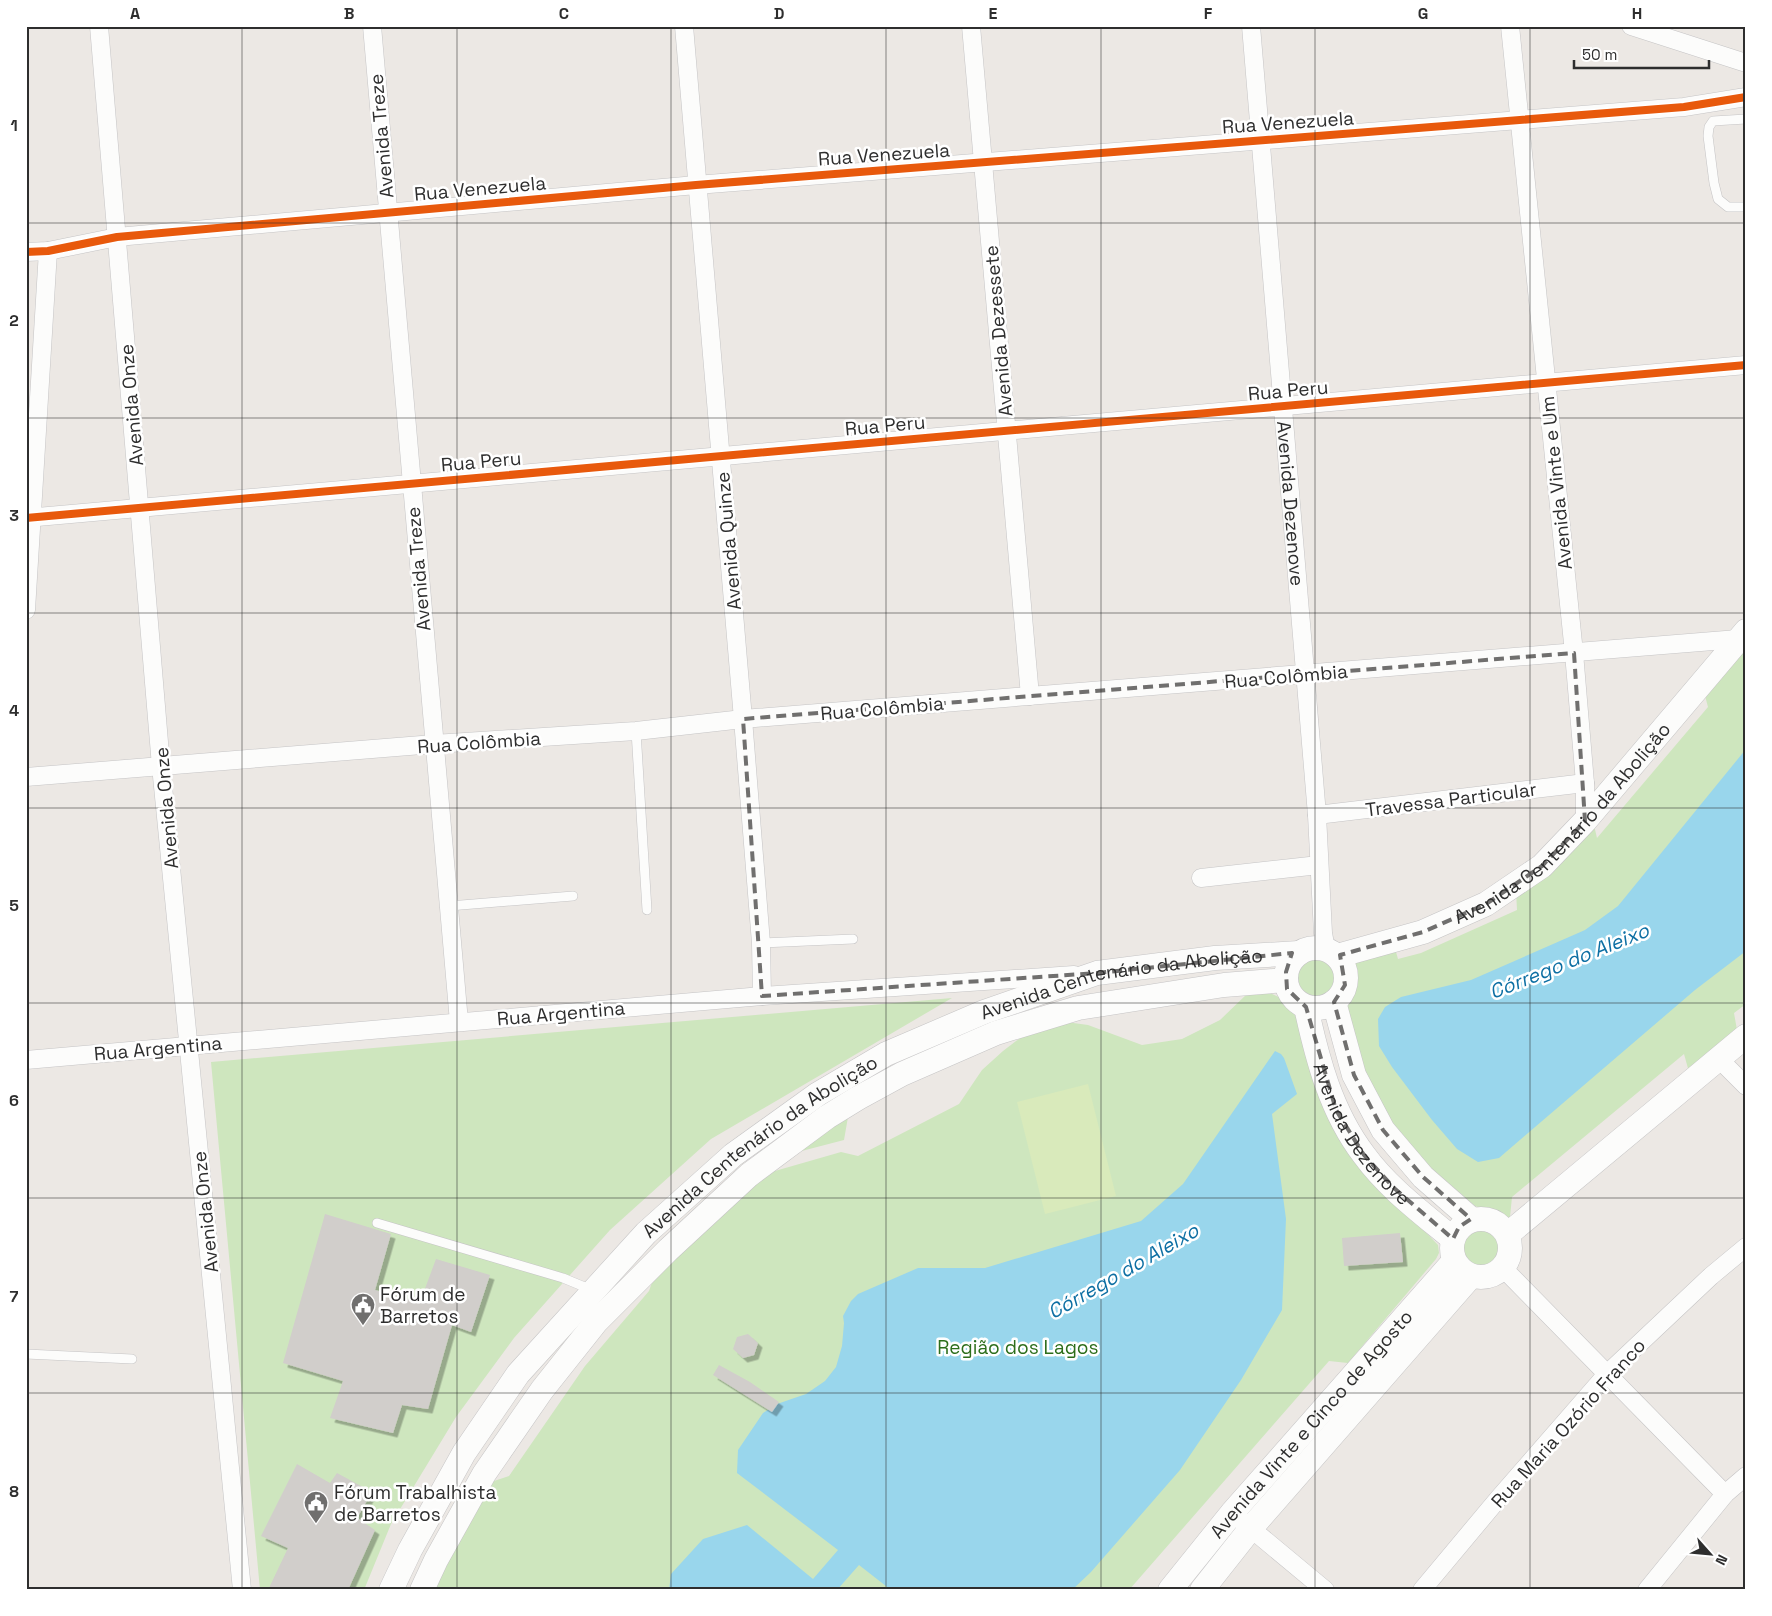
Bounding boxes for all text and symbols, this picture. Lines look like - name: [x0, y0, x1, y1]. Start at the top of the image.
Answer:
- text: A: [130, 3, 140, 24]
- text: B: [344, 3, 354, 24]
- text: C: [559, 3, 569, 24]
- text: D: [774, 3, 784, 24]
- text: E: [989, 3, 998, 24]
- text: F: [1204, 3, 1213, 24]
- text: G: [1418, 3, 1428, 24]
- text: H: [1632, 3, 1642, 24]
- scale bar: [1574, 38, 1710, 70]
- text: 50 m: [1582, 45, 1617, 64]
- street label: Avenida Treze: [364, 73, 399, 199]
- street label: Rua Venezuela: [1221, 105, 1355, 140]
- text: 1: [10, 115, 18, 136]
- street label: Rua Venezuela: [817, 137, 951, 172]
- street label: Rua Venezuela: [413, 170, 547, 207]
- street label: Avenida Dezessete: [979, 244, 1018, 418]
- text: 2: [9, 310, 19, 331]
- street label: Avenida Onze: [114, 343, 149, 467]
- street label: Rua Peru: [1247, 375, 1329, 406]
- street label: Avenida Vinte e Um: [1535, 395, 1578, 571]
- street label: Rua Peru: [844, 410, 926, 441]
- street label: Avenida Dezenove: [1271, 420, 1310, 587]
- street label: Rua Peru: [440, 446, 522, 477]
- street label: Avenida Quinze: [710, 471, 747, 611]
- text: 3: [9, 505, 19, 526]
- street label: Avenida Treze: [401, 506, 436, 632]
- street label: Rua Colômbia: [1223, 659, 1349, 694]
- street label: Rua Colômbia: [819, 691, 945, 726]
- text: 4: [9, 700, 19, 721]
- street label: Avenida Centenário da Abolição: [1450, 717, 1676, 930]
- street label: Rua Colômbia: [416, 726, 542, 759]
- street label: Avenida Onze: [149, 746, 184, 870]
- street label: Travessa Particular: [1364, 777, 1538, 822]
- text: 5: [9, 895, 19, 916]
- water label: Córrego do Aleixo: [1485, 917, 1653, 1005]
- street label: Avenida Centenário da Abolição: [977, 943, 1264, 1025]
- street label: Rua Argentina: [496, 995, 626, 1032]
- street label: Rua Argentina: [93, 1030, 223, 1067]
- street label: Avenida Centenário da Abolição: [637, 1050, 882, 1244]
- street label: Avenida Dezenove: [1308, 1060, 1416, 1211]
- text: 6: [9, 1090, 19, 1111]
- street label: Avenida Onze: [187, 1150, 224, 1274]
- water label: Córrego do Aleixo: [1043, 1217, 1204, 1325]
- place label: Fórum de Barretos: [380, 1282, 465, 1329]
- text: 7: [10, 1286, 19, 1307]
- public building icon: Fórum de Barretos: [350, 1292, 376, 1326]
- street label: Avenida Vinte e Cinco de Agosto: [1205, 1305, 1418, 1544]
- street label: Rua Maria Ozório Franco: [1486, 1333, 1651, 1513]
- park label: Região dos Lagos: [937, 1335, 1099, 1360]
- place label: Fórum Trabalhista de Barretos: [334, 1480, 497, 1527]
- text: 8: [9, 1481, 19, 1502]
- public building icon: Fórum Trabalhista de Barretos: [303, 1490, 329, 1524]
- north arrow: [1684, 1528, 1734, 1578]
- text: N: [1711, 1552, 1732, 1568]

